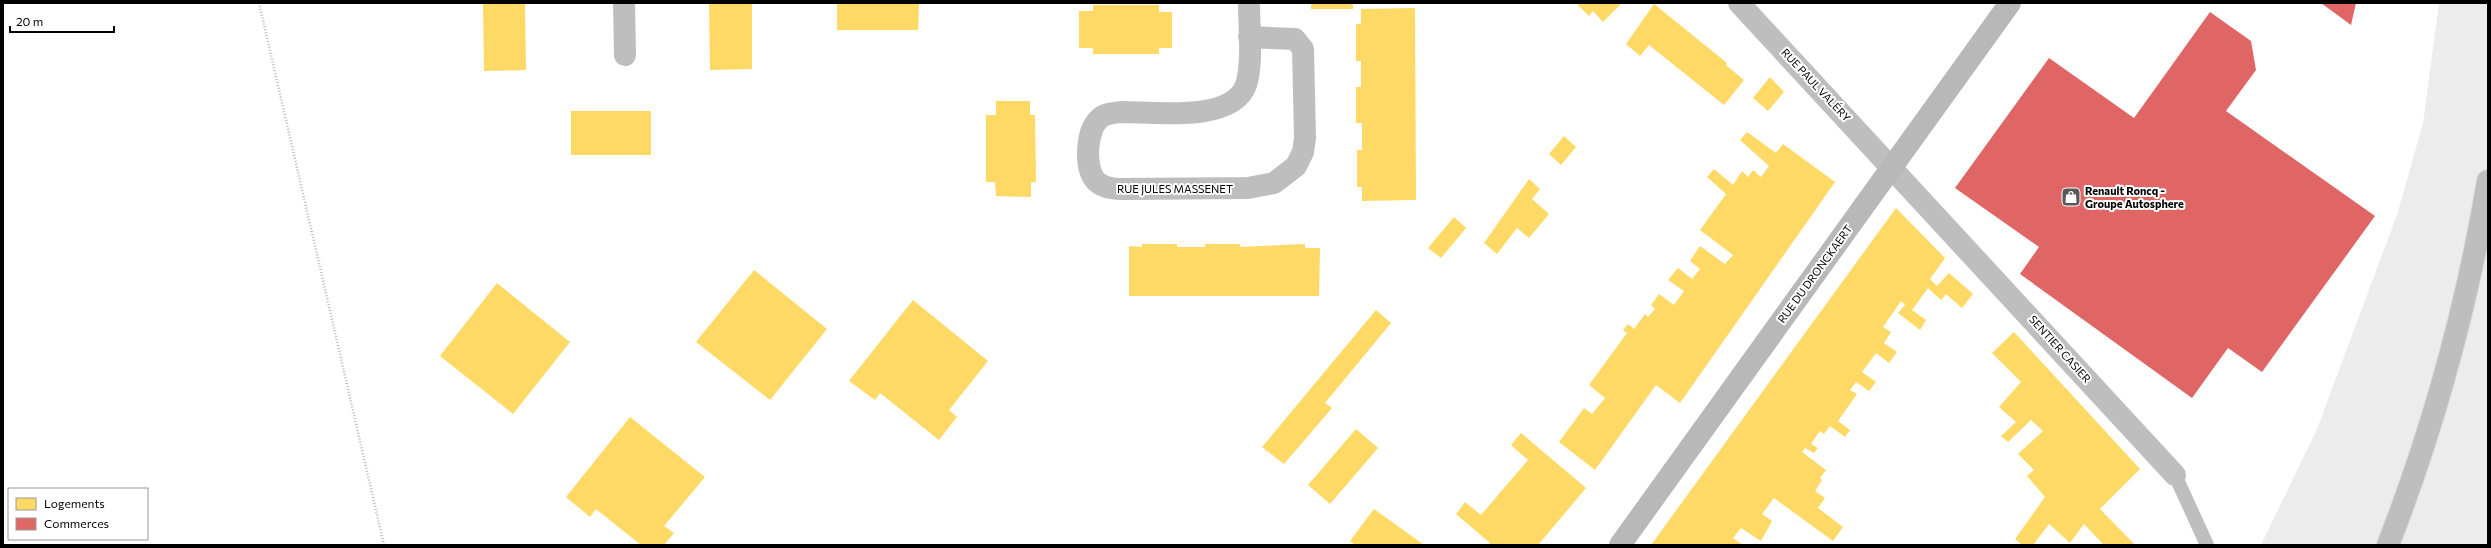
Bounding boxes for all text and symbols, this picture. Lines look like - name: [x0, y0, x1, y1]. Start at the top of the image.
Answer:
- scale bar: [10, 8, 114, 34]
- text: 20 m: [16, 14, 43, 28]
- street label: RUE PAUL VALÉRY: [1779, 45, 1854, 124]
- street label: RUE JULES MASSENET: [1117, 182, 1233, 196]
- place label: Renault Roncq - Groupe Autosphere: [2085, 184, 2184, 210]
- shop icon: Renault Roncq - Groupe Autosphere: [2060, 186, 2082, 208]
- street label: RUE DU DRONCKAERT: [1775, 222, 1855, 325]
- street label: SENTIER CASIER: [2027, 312, 2094, 385]
- legend: [8, 488, 148, 540]
- text: Logements: [44, 496, 105, 510]
- text: Commerces: [44, 516, 109, 530]

